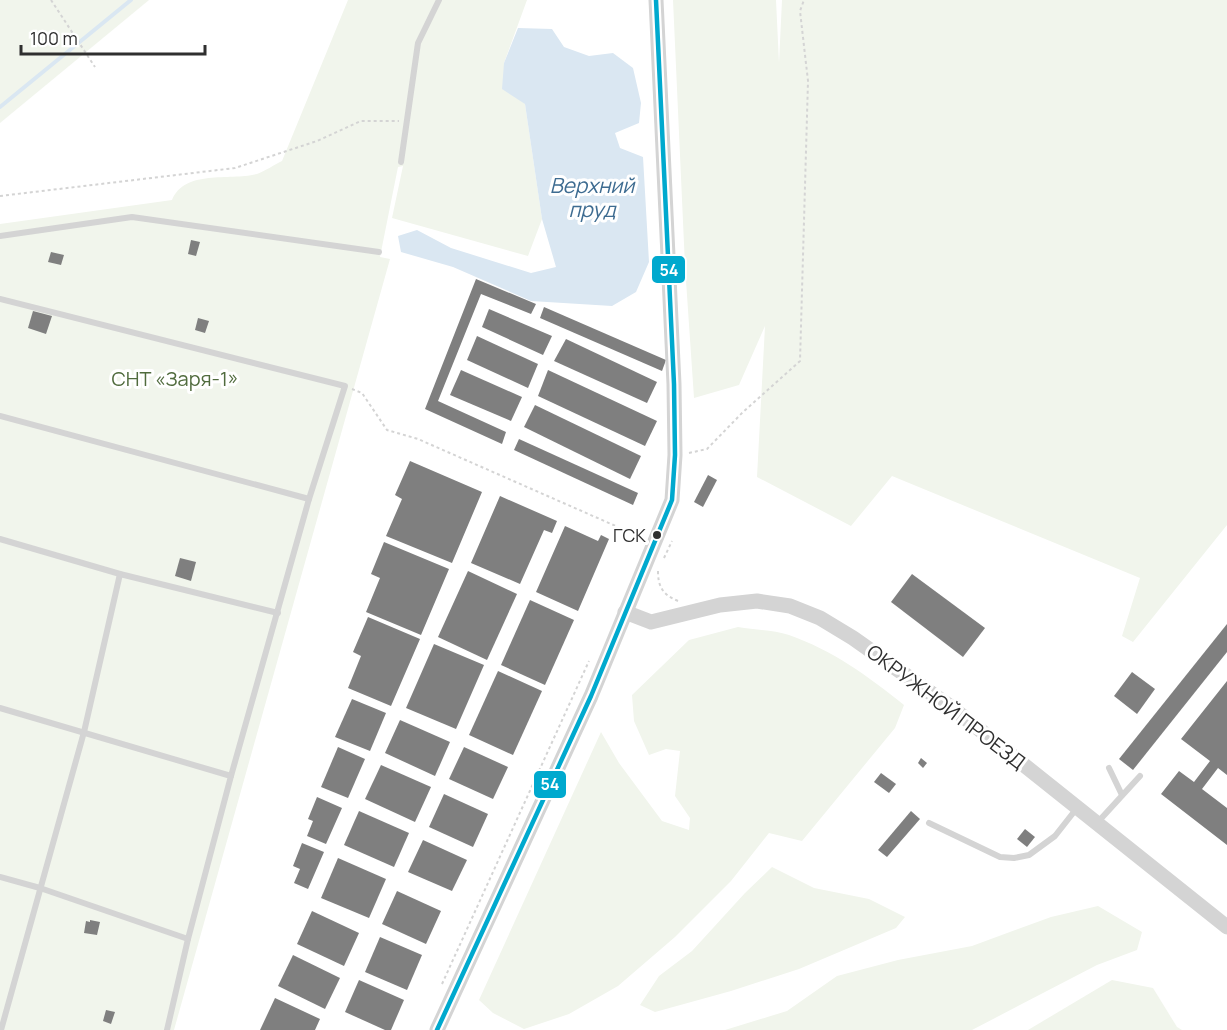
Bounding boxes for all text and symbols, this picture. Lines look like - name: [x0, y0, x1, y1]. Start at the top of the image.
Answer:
- scale bar: [21, 18, 206, 56]
- text: 100 m: [30, 26, 78, 50]
- water label: Верхний пруд: [550, 171, 636, 223]
- line badge: 54: [651, 255, 686, 284]
- text: 54: [659, 259, 679, 281]
- park label: СНТ «Заря-1»: [112, 365, 238, 392]
- place label: ГСК: [613, 523, 646, 547]
- marker: ГСК: [651, 529, 663, 541]
- street label: ОКРУЖНОЙ ПРОЕЗД: [862, 638, 1031, 775]
- line badge: 54: [533, 770, 567, 799]
- text: 54: [540, 773, 560, 795]

